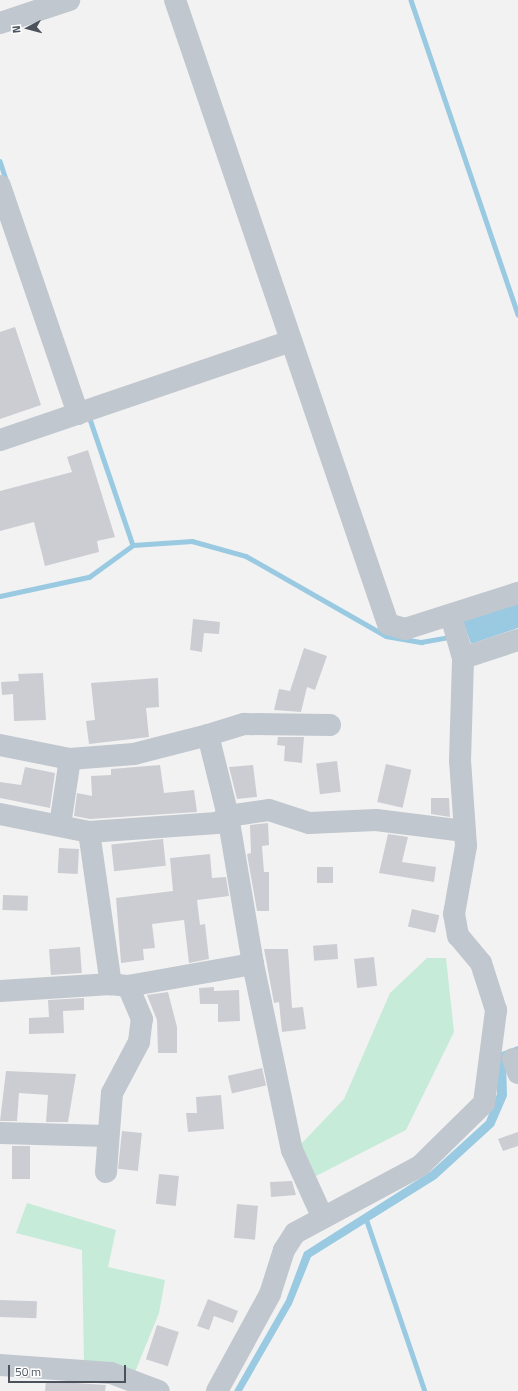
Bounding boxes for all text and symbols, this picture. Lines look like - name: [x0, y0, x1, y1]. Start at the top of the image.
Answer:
- north arrow: [8, 8, 48, 48]
- text: N: [8, 25, 24, 34]
- scale bar: [10, 1357, 128, 1383]
- text: 50 m: [15, 1362, 41, 1381]

